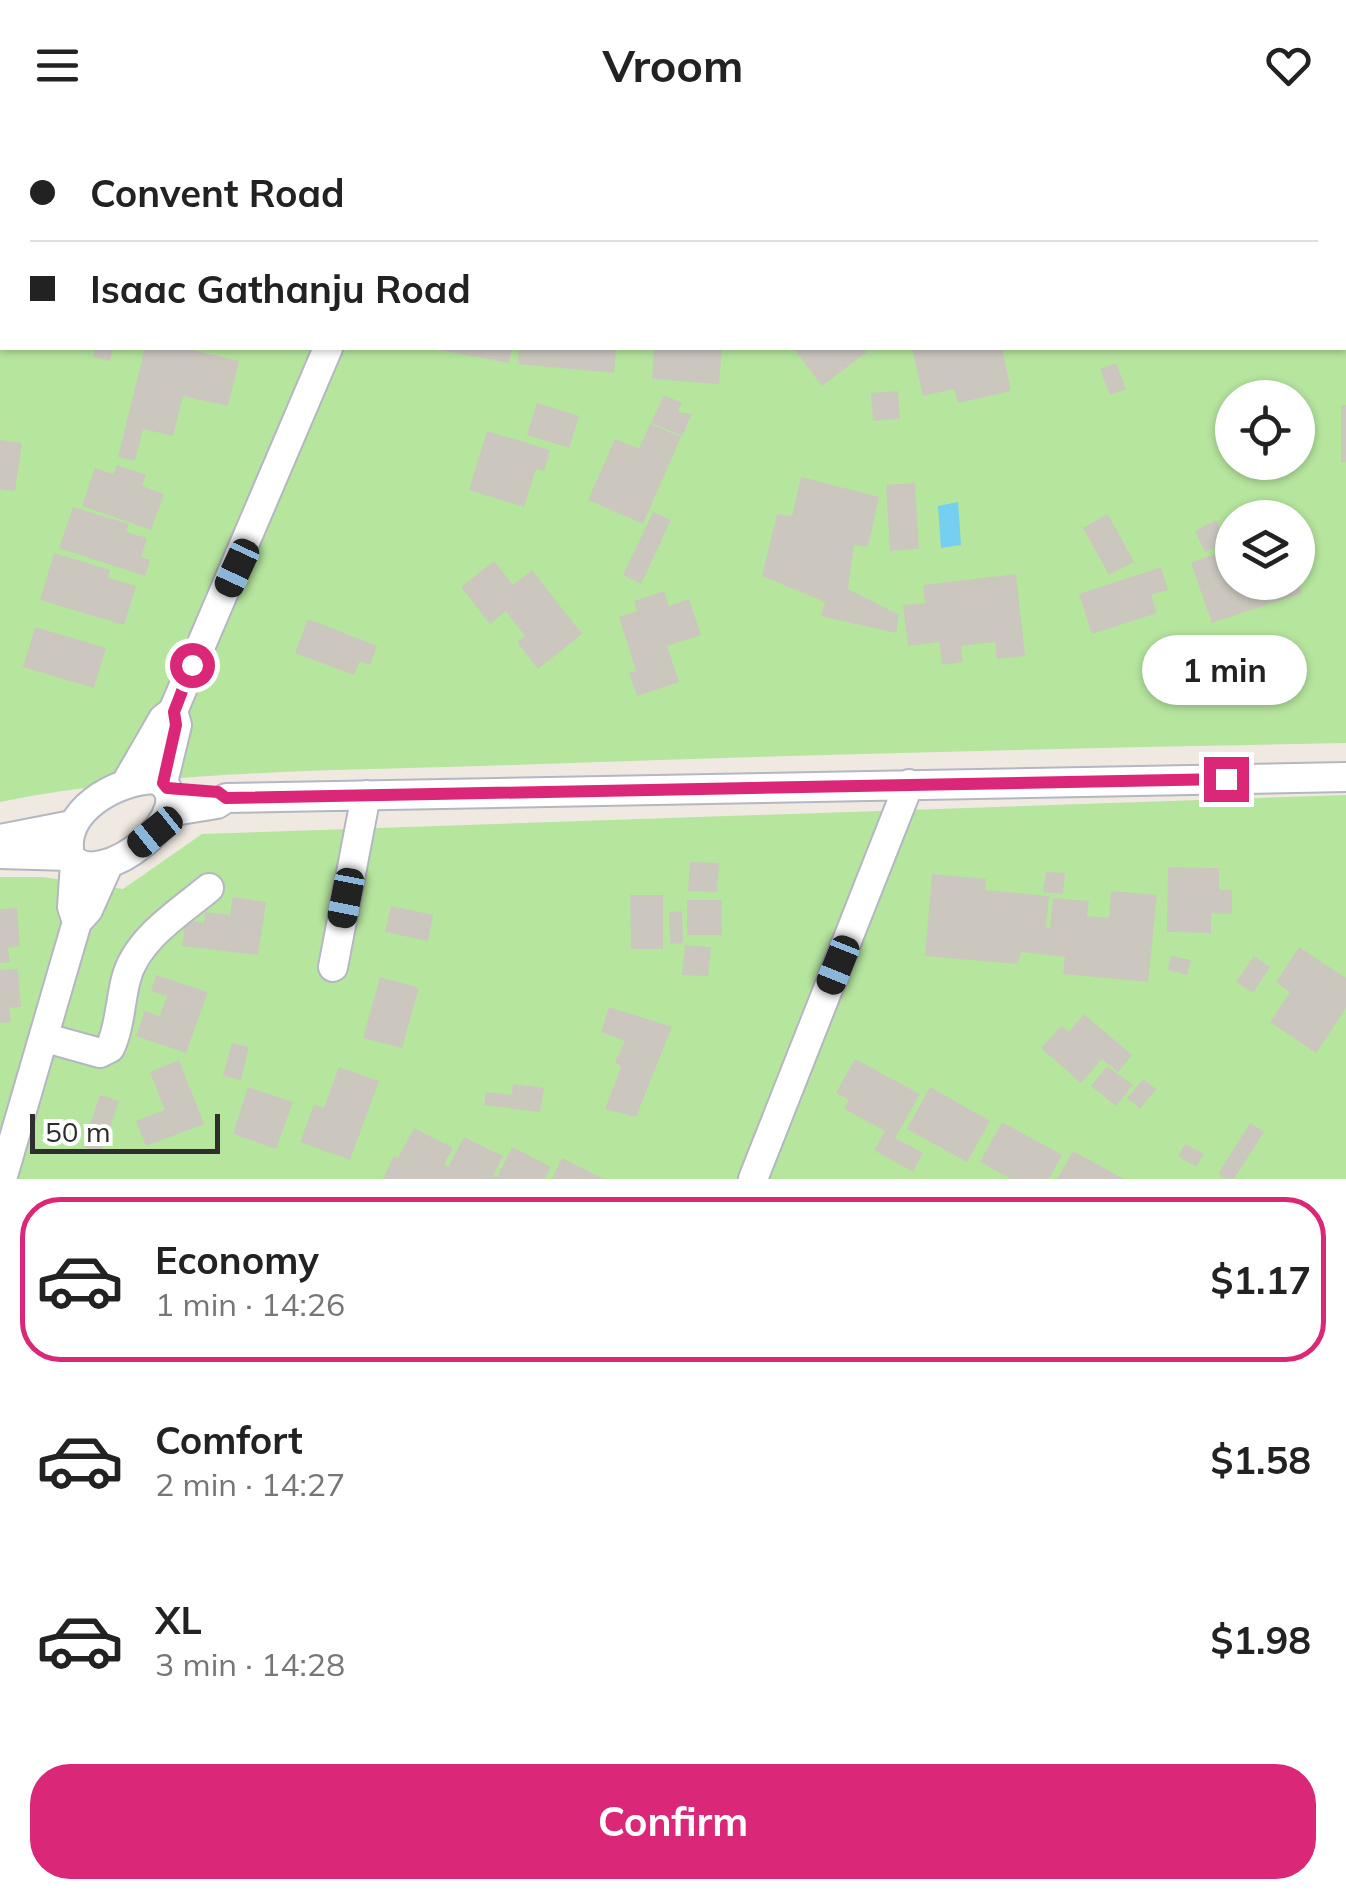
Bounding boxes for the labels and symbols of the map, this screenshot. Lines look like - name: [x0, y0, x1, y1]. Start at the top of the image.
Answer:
- car: [211, 534, 263, 602]
- callout: 1 min: [1144, 634, 1308, 704]
- route start: [170, 643, 215, 688]
- route end: [1204, 757, 1249, 802]
- car: [122, 801, 188, 863]
- car: [326, 866, 366, 930]
- car: [813, 932, 863, 998]
- scale bar: [30, 1109, 220, 1154]

